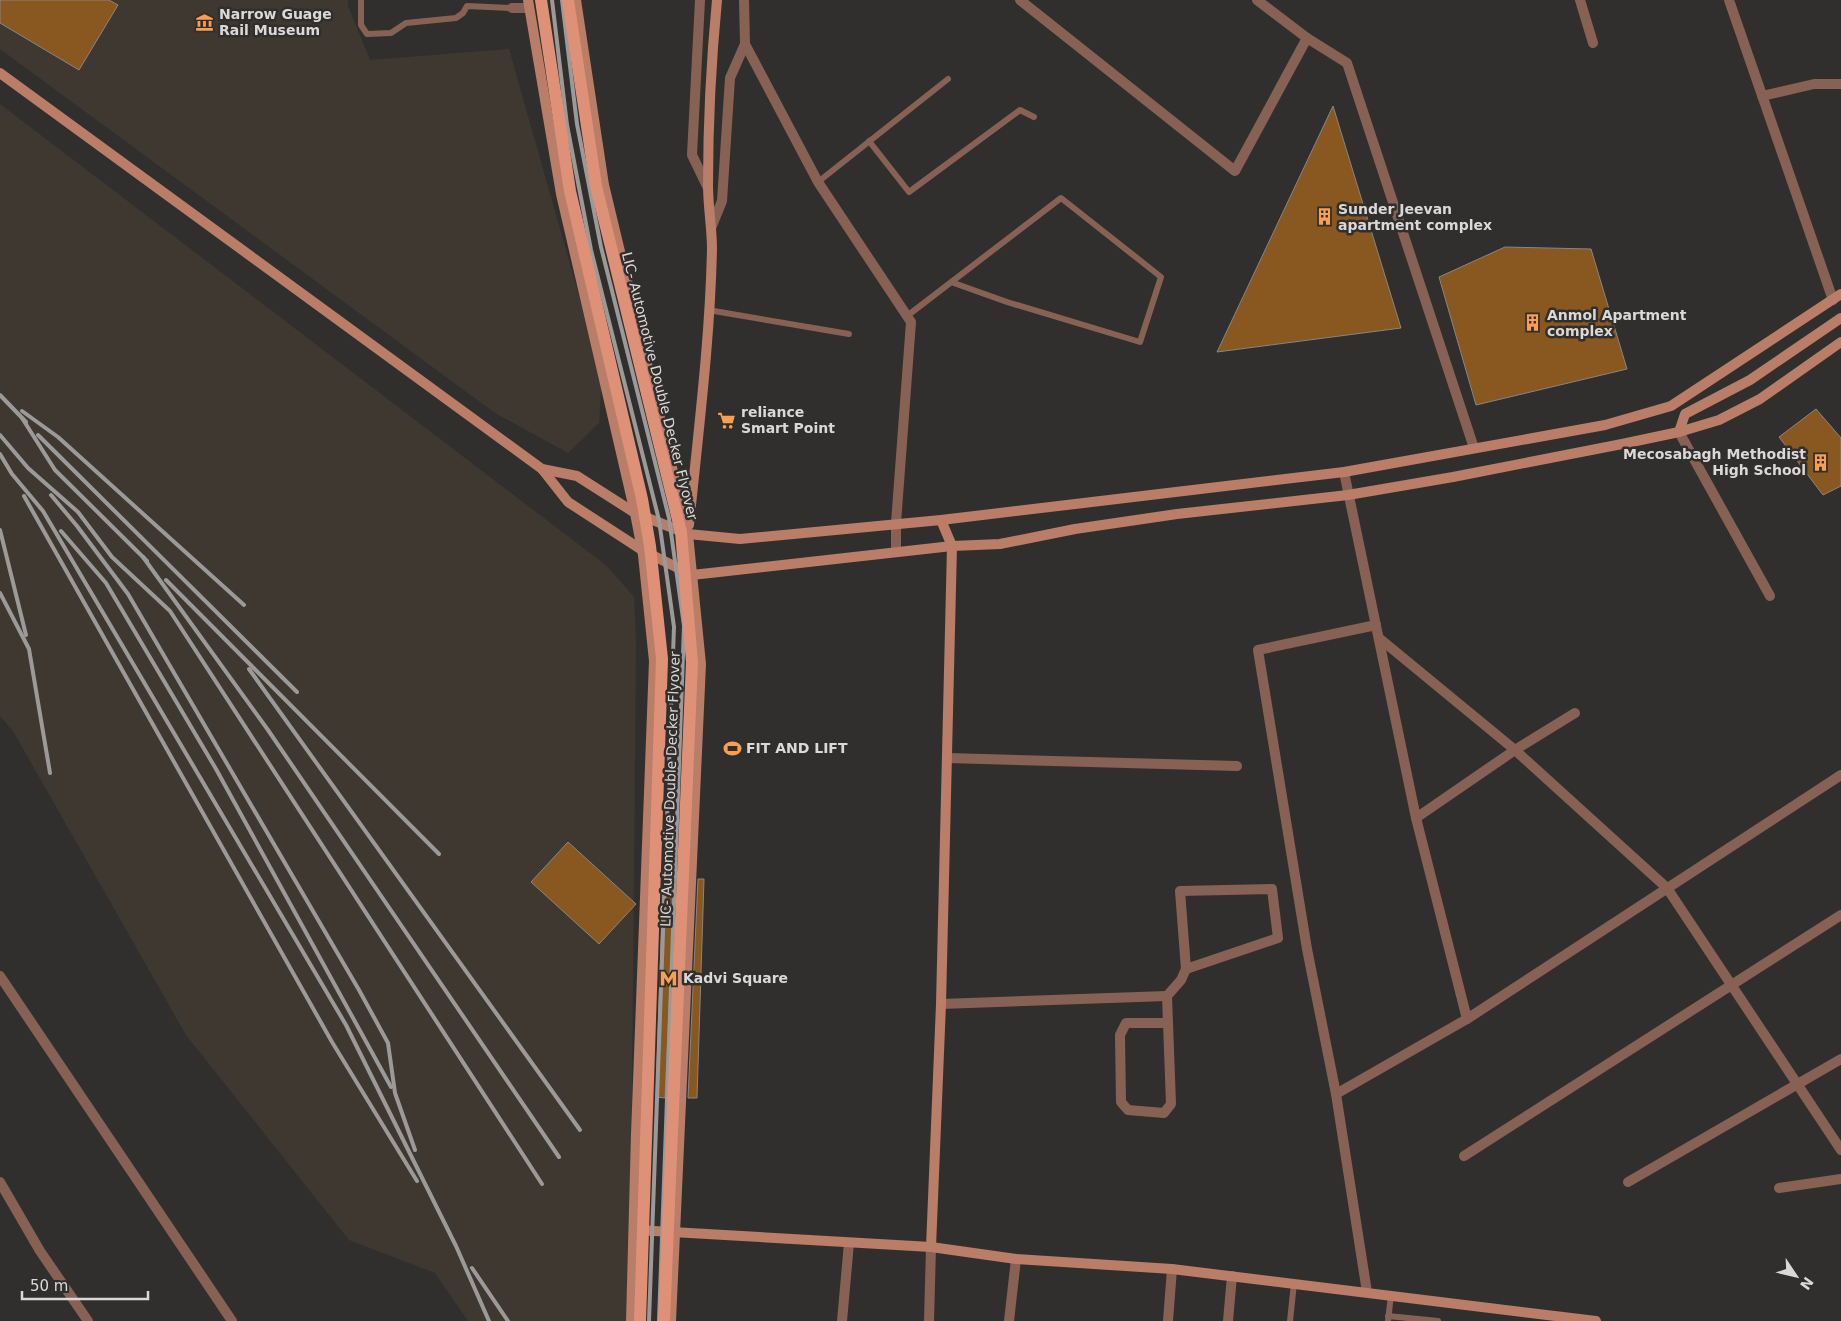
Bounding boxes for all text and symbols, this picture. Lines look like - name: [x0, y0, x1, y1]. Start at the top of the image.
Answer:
- place label: Narrow Guage Rail Museum: [219, 6, 332, 38]
- museum icon: Narrow Guage Rail Museum: [195, 12, 215, 32]
- place label: Sunder Jeevan apartment complex: [1338, 201, 1492, 233]
- building icon: Sunder Jeevan apartment complex: [1314, 207, 1334, 227]
- street label: LIC- Automotive Double Decker Flyover: [619, 250, 701, 522]
- place label: Anmol Apartment complex: [1547, 307, 1687, 339]
- building icon: Anmol Apartment complex: [1523, 313, 1543, 333]
- place label: reliance Smart Point: [741, 404, 835, 436]
- supermarket icon: reliance Smart Point: [717, 410, 737, 430]
- place label: Mecosabagh Methodist High School: [1623, 446, 1806, 478]
- building icon: Mecosabagh Methodist High School: [1810, 452, 1830, 472]
- street label: LIC- Automotive Double Decker Flyover: [657, 651, 683, 927]
- sports icon: FIT AND LIFT: [722, 738, 742, 758]
- place label: FIT AND LIFT: [746, 740, 848, 756]
- metro station icon: Kadvi Square: [659, 968, 679, 988]
- place label: Kadvi Square: [683, 970, 788, 986]
- north arrow: [1771, 1251, 1821, 1301]
- scale bar: [22, 1268, 149, 1300]
- text: N: [1797, 1274, 1817, 1293]
- text: 50 m: [30, 1277, 68, 1295]

